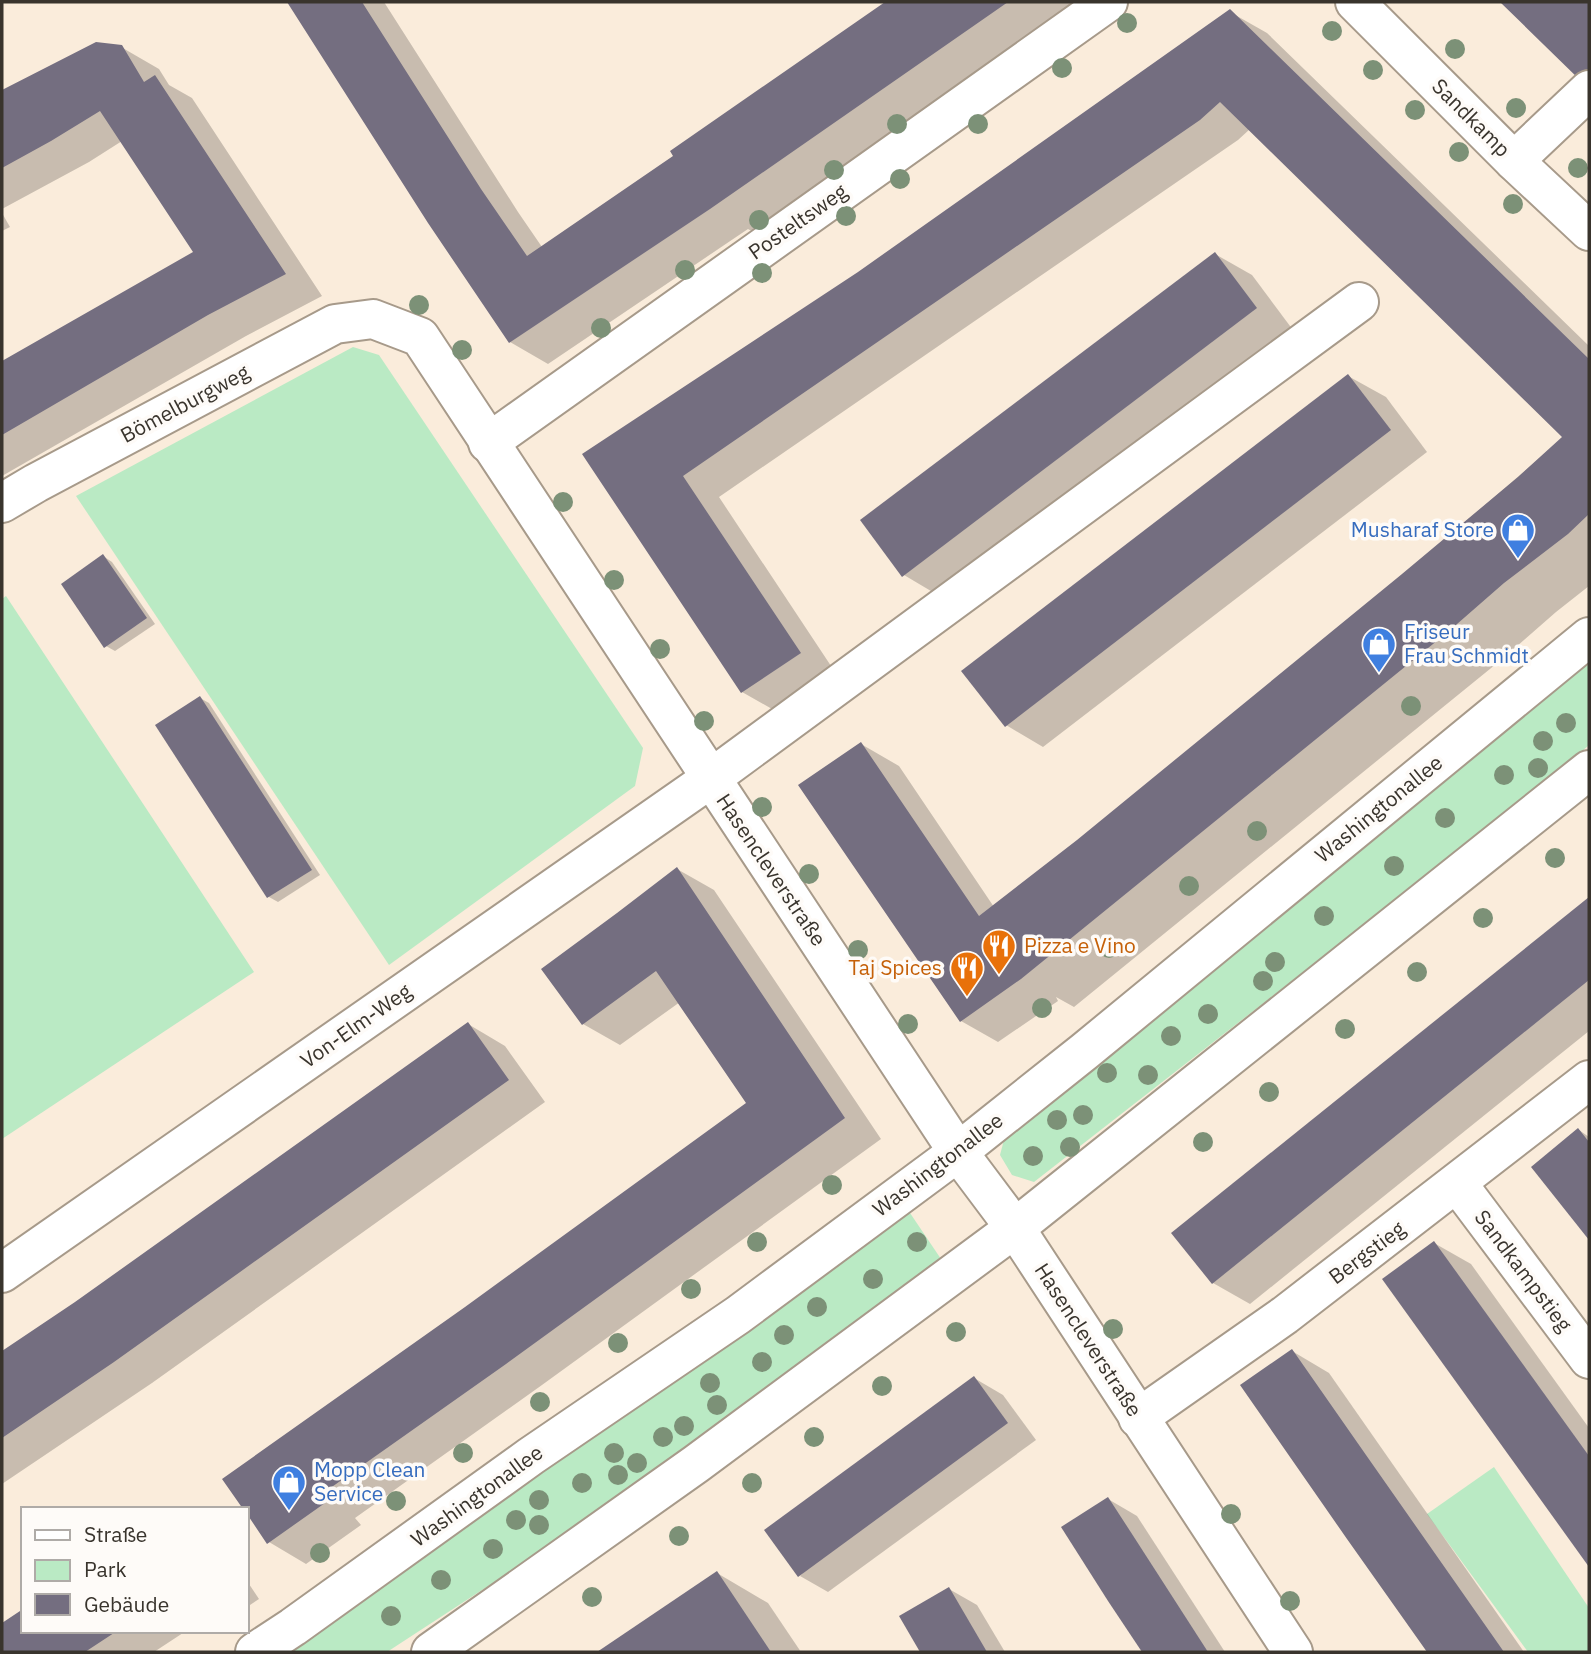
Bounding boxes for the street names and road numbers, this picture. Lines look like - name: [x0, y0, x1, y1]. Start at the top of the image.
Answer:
- street label: Sandkamp: [1426, 72, 1517, 163]
- street label: Posteltsweg: [742, 177, 852, 266]
- street label: Bömelburgweg: [115, 357, 254, 449]
- street label: Washingtonallee: [1309, 748, 1448, 868]
- street label: Hasencleverstraße: [710, 788, 833, 951]
- street label: Von-Elm-Weg: [294, 977, 417, 1074]
- street label: Washingtonallee: [866, 1106, 1008, 1223]
- street label: Sandkampstieg: [1469, 1204, 1579, 1337]
- street label: Bergstieg: [1322, 1214, 1410, 1290]
- street label: Hasencleverstraße: [1029, 1257, 1149, 1422]
- street label: Washingtonallee: [405, 1438, 548, 1553]

